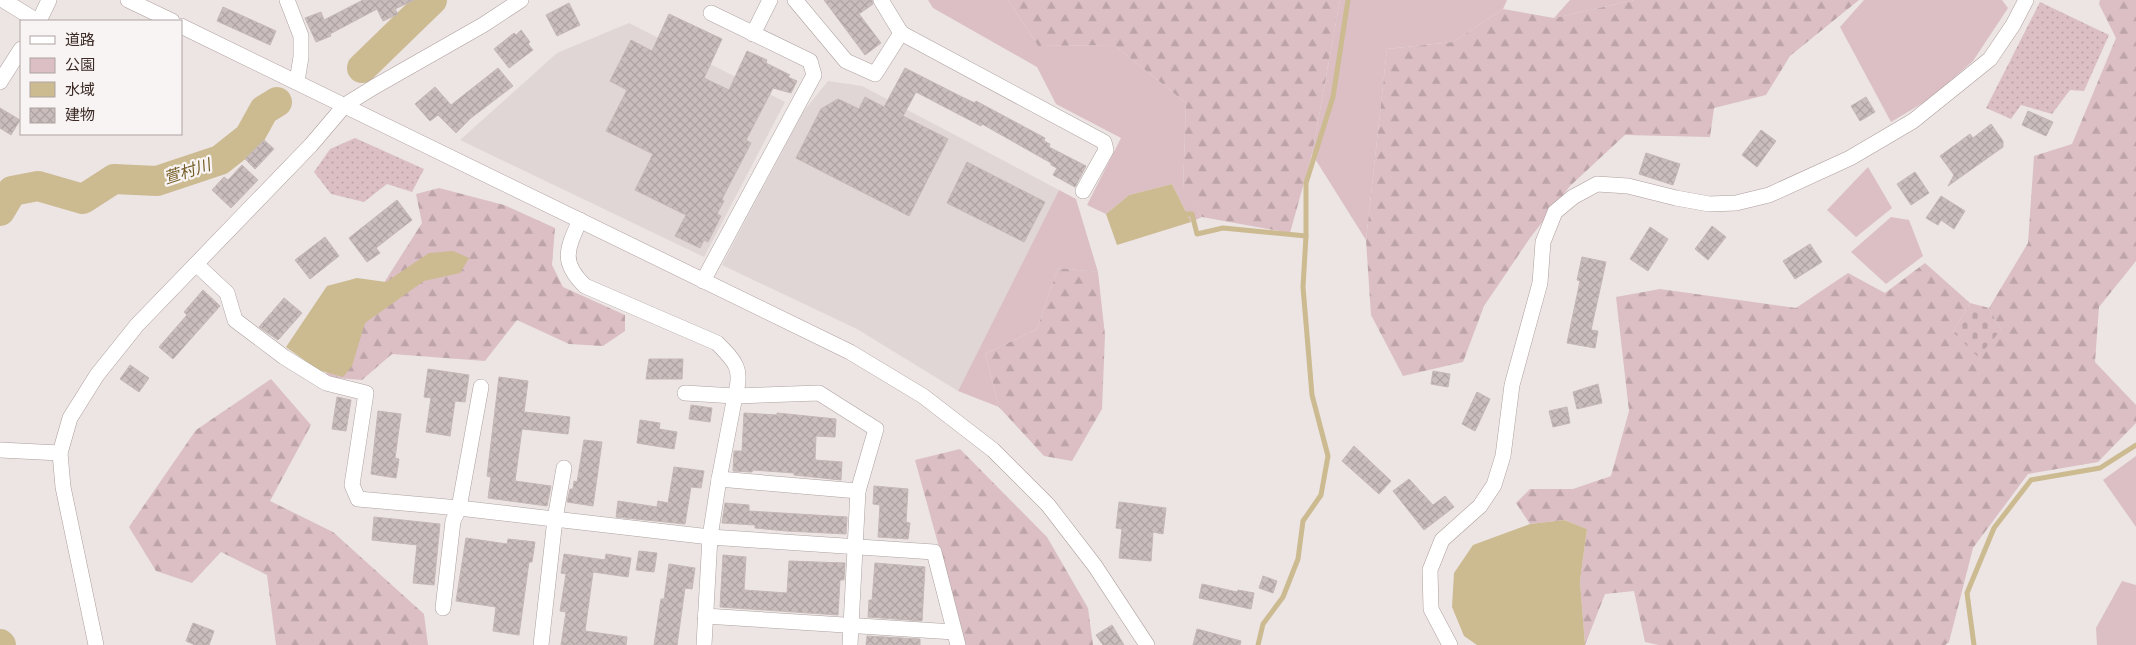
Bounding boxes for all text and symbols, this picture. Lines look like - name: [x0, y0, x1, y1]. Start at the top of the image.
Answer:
- legend: [20, 20, 182, 135]
- text: 道路: [65, 31, 95, 48]
- text: 公園: [65, 56, 95, 73]
- text: 水域: [65, 81, 95, 98]
- text: 建物: [65, 106, 95, 123]
- water label: 萱村川: [161, 154, 215, 187]

